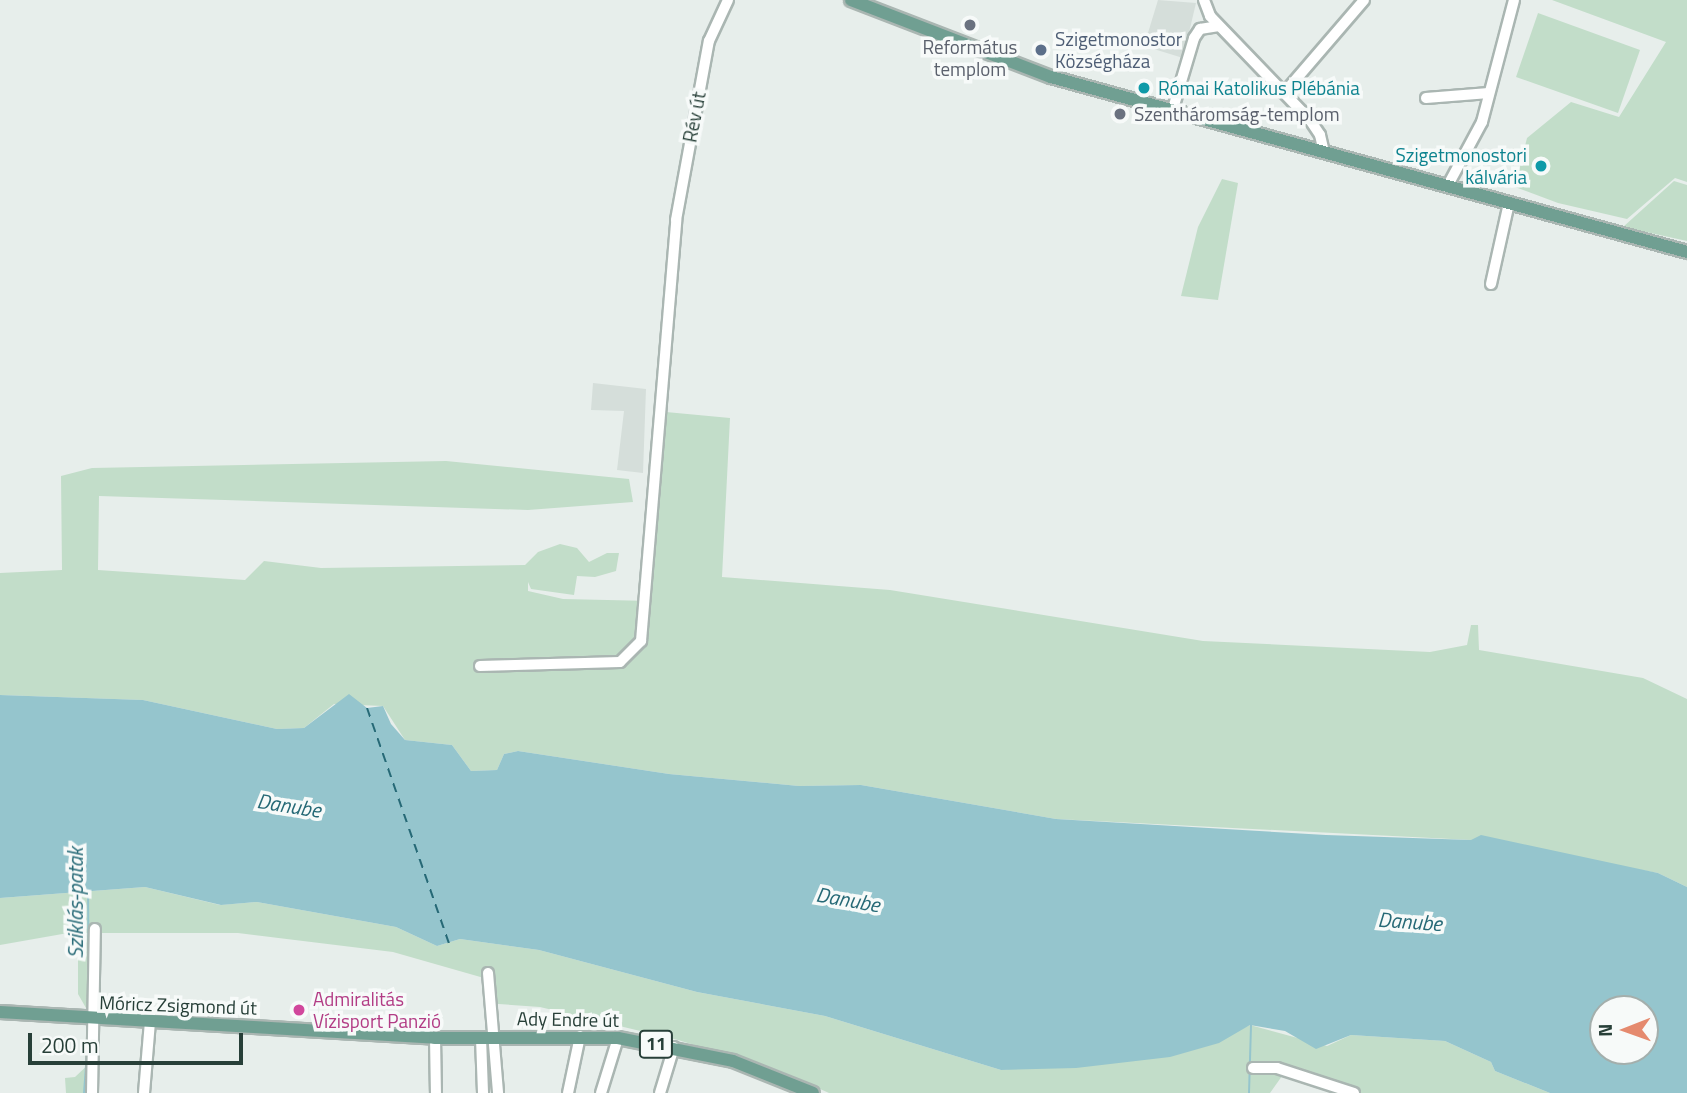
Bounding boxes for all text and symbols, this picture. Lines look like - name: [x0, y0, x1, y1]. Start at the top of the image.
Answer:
- marker: Református templom: [962, 17, 978, 33]
- place label: Szigetmonostor Községháza: [1055, 28, 1182, 72]
- place label: Református templom: [923, 36, 1017, 80]
- marker: Szigetmonostor Községháza: [1033, 42, 1049, 58]
- place label: Római Katolikus Plébánia: [1158, 77, 1360, 99]
- marker: Római Katolikus Plébánia: [1136, 80, 1152, 96]
- street label: Rév út: [678, 90, 710, 144]
- place label: Szentháromság-templom: [1134, 103, 1340, 125]
- marker: Szentháromság-templom: [1112, 106, 1128, 122]
- place label: Szigetmonostori kálvária: [1396, 144, 1527, 188]
- marker: Szigetmonostori kálvária: [1533, 158, 1549, 174]
- water label: Danube: [255, 788, 323, 822]
- water label: Sziklás-patak: [62, 847, 88, 959]
- water label: Danube: [814, 881, 882, 917]
- water label: Danube: [1377, 906, 1443, 936]
- place label: Admiralitás Vízisport Panzió: [313, 988, 441, 1032]
- street label: Móricz Zsigmond út: [99, 991, 257, 1019]
- north arrow: [1589, 995, 1659, 1065]
- marker: Admiralitás Vízisport Panzió: [291, 1002, 307, 1018]
- street label: Ady Endre út: [517, 1007, 619, 1031]
- scale bar: [32, 1020, 247, 1064]
- text: N: [1590, 1024, 1619, 1037]
- text: 200 m: [41, 1029, 98, 1061]
- road number: 11: [638, 1030, 674, 1058]

